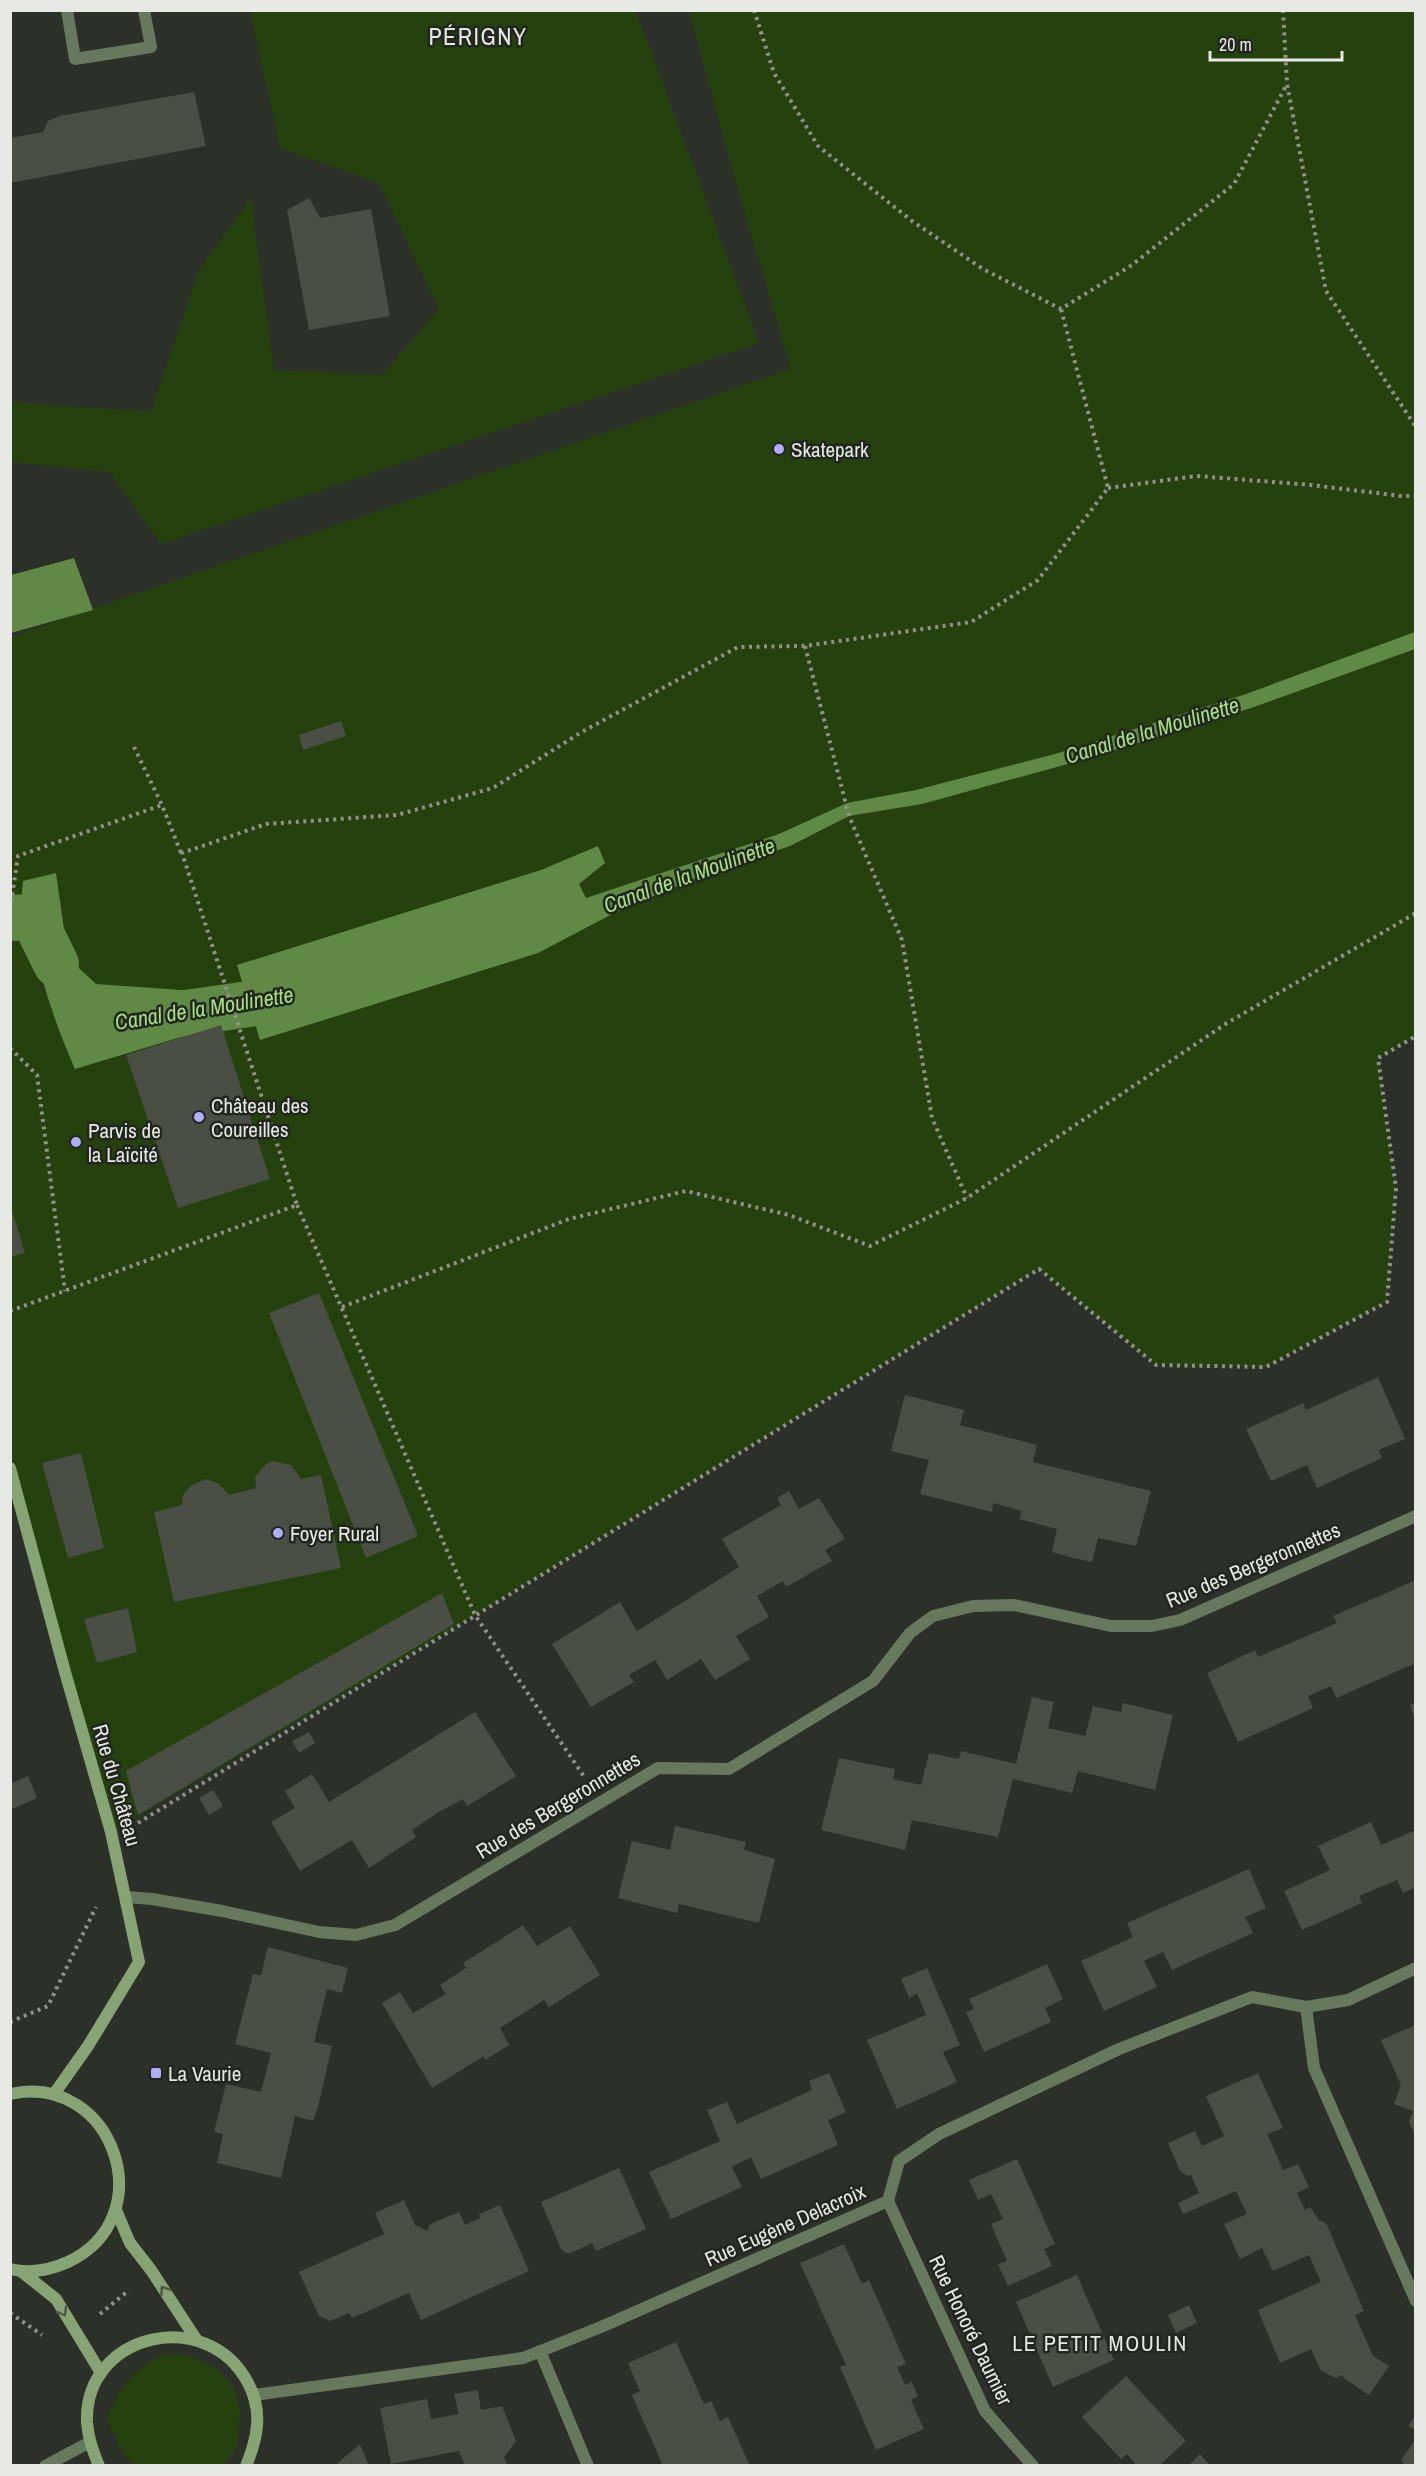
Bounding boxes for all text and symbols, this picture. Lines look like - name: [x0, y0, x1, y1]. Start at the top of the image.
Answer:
- district label: PÉRIGNY: [428, 20, 528, 52]
- scale bar: [1210, 24, 1342, 62]
- text: 20 m: [1219, 32, 1252, 57]
- place label: Skatepark: [791, 435, 869, 464]
- marker: Skatepark: [772, 442, 786, 456]
- water label: Canal de la Moulinette: [1061, 689, 1243, 771]
- water label: Canal de la Moulinette: [599, 830, 779, 920]
- water label: Canal de la Moulinette: [113, 979, 295, 1037]
- place label: Château des Coureilles: [211, 1091, 309, 1144]
- marker: Château des Coureilles: [192, 1110, 206, 1124]
- place label: Parvis de la Laïcité: [88, 1116, 161, 1169]
- marker: Parvis de la Laïcité: [69, 1135, 83, 1149]
- street label: Rue des Bergeronnettes: [1161, 1515, 1345, 1615]
- place label: Foyer Rural: [290, 1519, 379, 1548]
- marker: Foyer Rural: [271, 1526, 285, 1540]
- street label: Rue du Château: [86, 1721, 148, 1849]
- street label: Rue des Bergeronnettes: [471, 1744, 645, 1866]
- place label: La Vaurie: [168, 2059, 241, 2088]
- marker: La Vaurie: [149, 2066, 163, 2080]
- street label: Rue Eugène Delacroix: [700, 2176, 870, 2273]
- street label: Rue Honoré Daumier: [922, 2250, 1020, 2410]
- one-way arrow: [159, 2286, 171, 2296]
- one-way arrow: [56, 2306, 68, 2316]
- district label: LE PETIT MOULIN: [1012, 2328, 1188, 2358]

